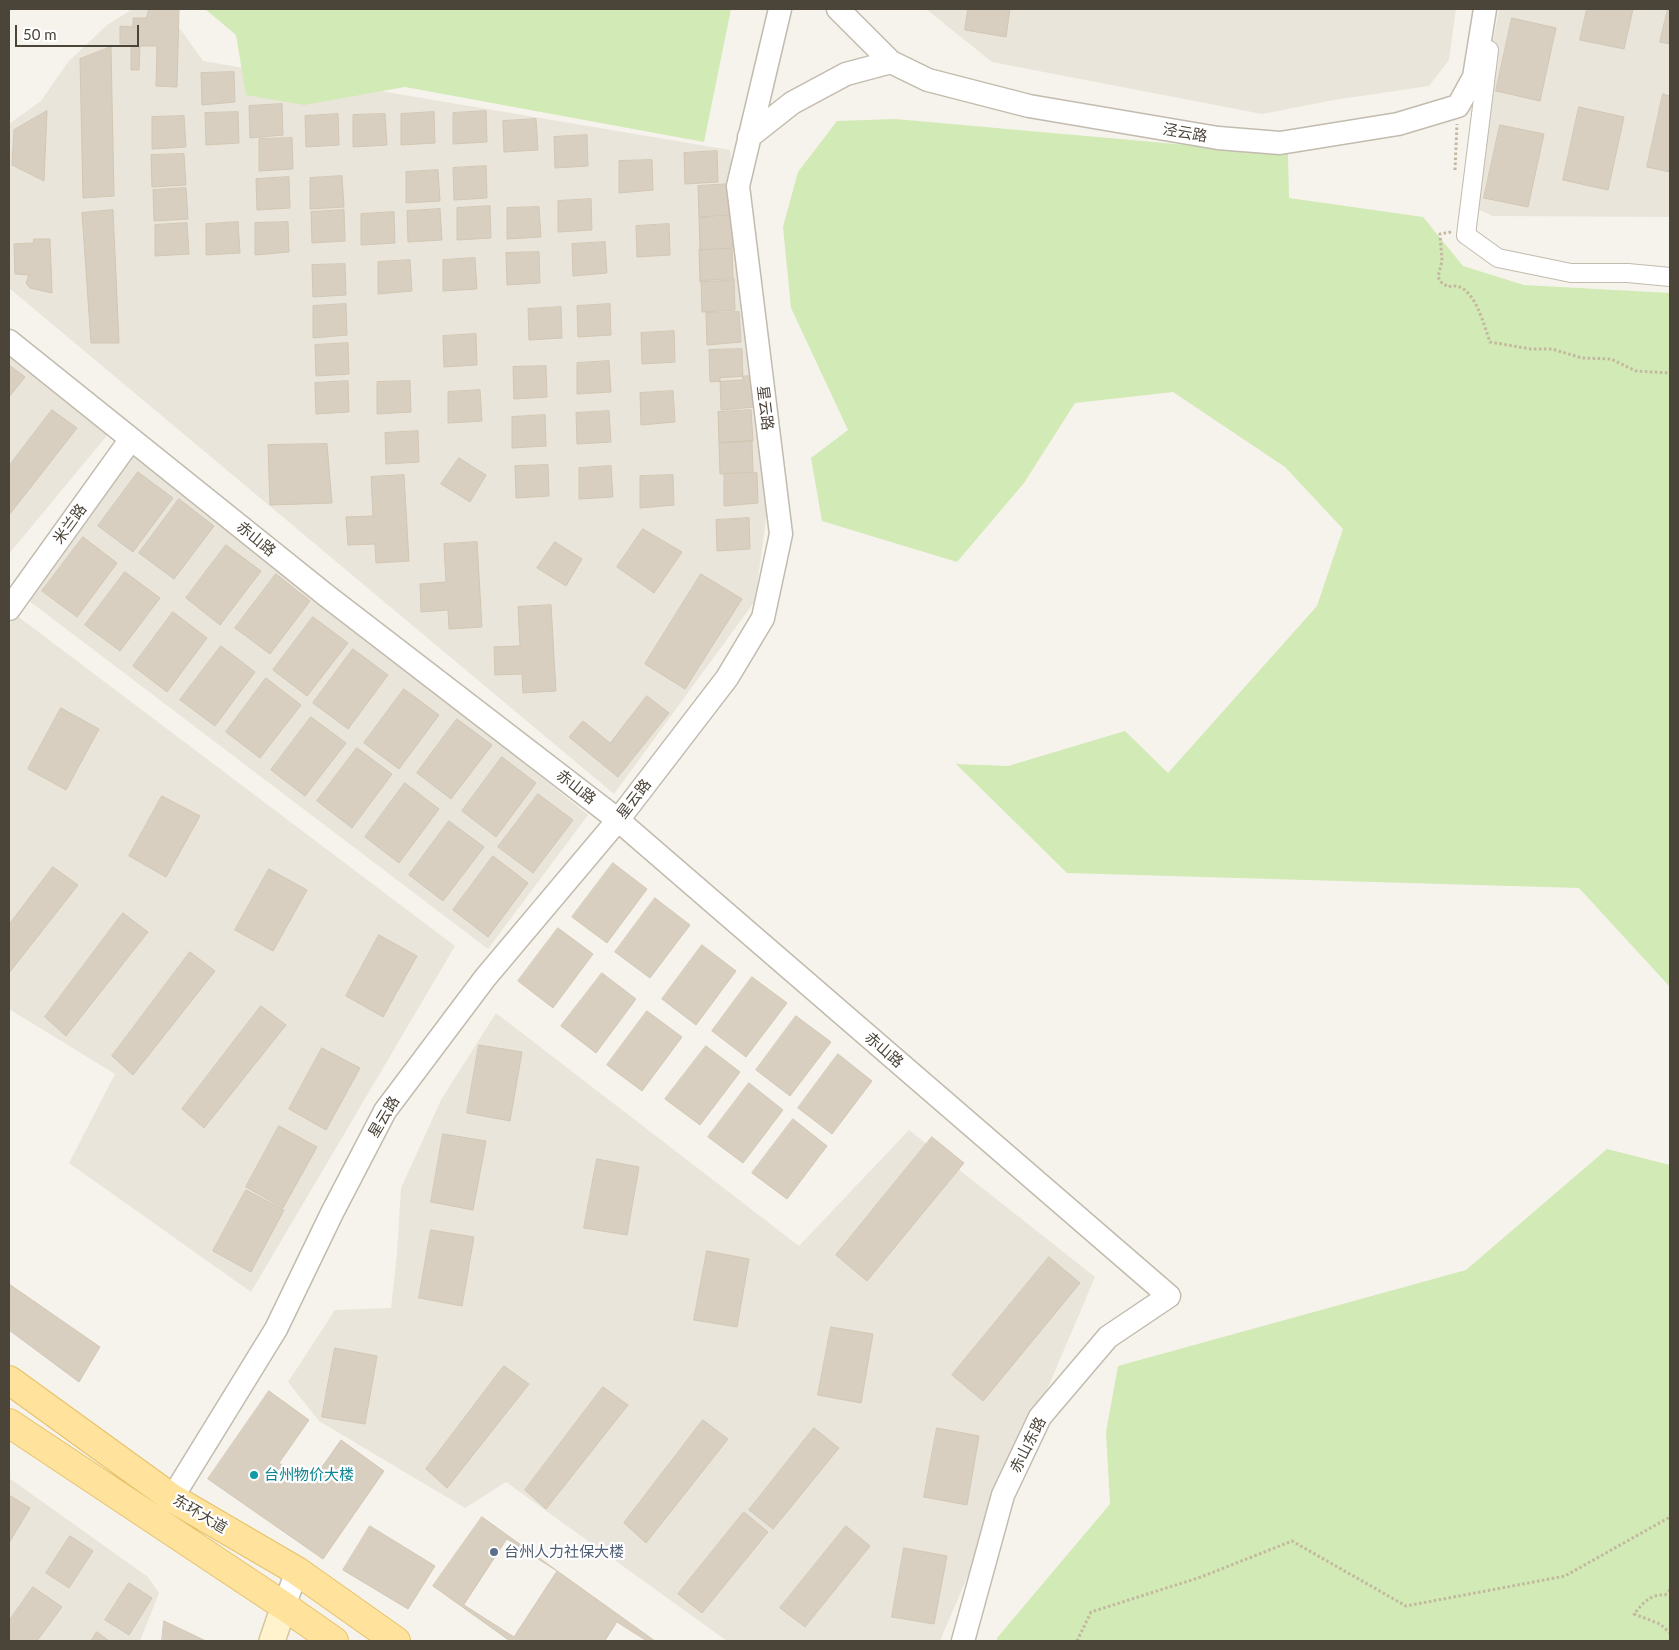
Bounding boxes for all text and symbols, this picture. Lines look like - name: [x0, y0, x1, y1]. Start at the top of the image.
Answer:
- scale bar: [18, 15, 141, 47]
- text: 50 m: [23, 25, 57, 43]
- street label: 泾云路: [1161, 120, 1209, 146]
- street label: 星云路: [753, 385, 777, 431]
- street label: 米兰路: [49, 501, 91, 547]
- street label: 赤山路: [233, 518, 279, 560]
- street label: 赤山路: [553, 766, 599, 808]
- street label: 星云路: [613, 776, 655, 822]
- street label: 赤山路: [861, 1028, 907, 1072]
- street label: 星云路: [365, 1093, 403, 1141]
- street label: 赤山东路: [1006, 1414, 1050, 1476]
- place label: 台州物价大楼: [264, 1466, 354, 1484]
- marker: 台州物价大楼: [248, 1469, 260, 1481]
- street label: 东环大道: [170, 1491, 230, 1537]
- place label: 台州人力社保大楼: [504, 1543, 624, 1561]
- marker: 台州人力社保大楼: [488, 1546, 500, 1558]

